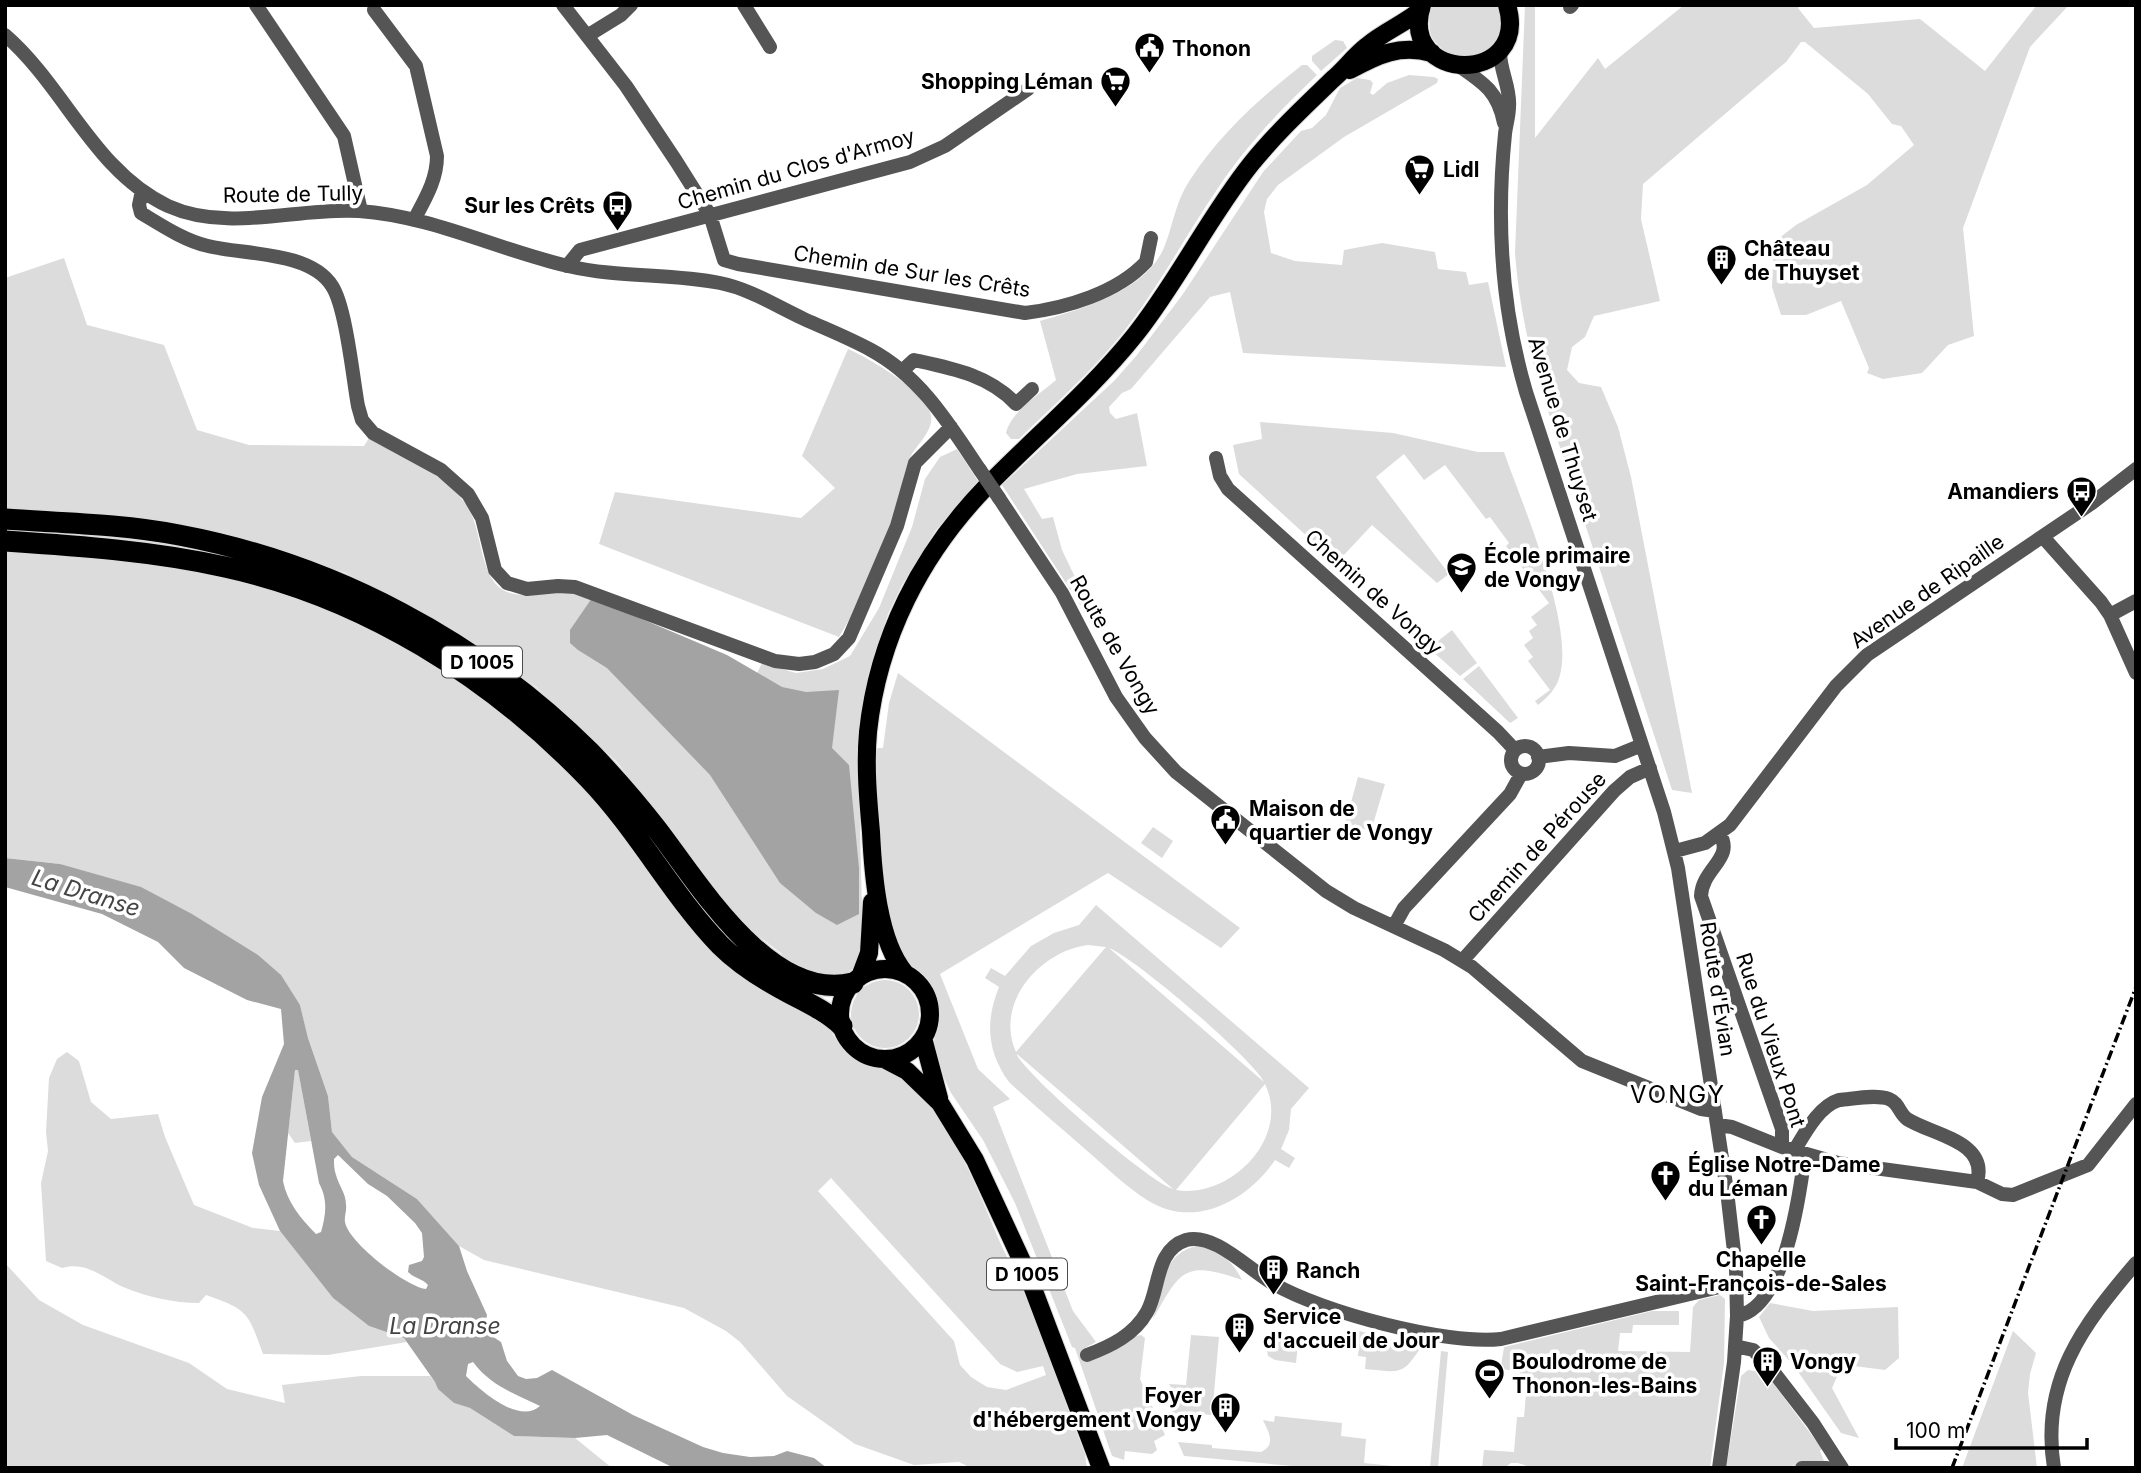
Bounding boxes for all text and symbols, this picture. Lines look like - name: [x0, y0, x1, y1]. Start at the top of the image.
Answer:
- public building icon: Thonon: [1132, 31, 1166, 75]
- place label: Thonon: [1172, 36, 1251, 61]
- supermarket icon: Shopping Léman: [1099, 64, 1133, 108]
- place label: Shopping Léman: [921, 69, 1093, 94]
- street label: Chemin du Clos d'Armoy: [675, 123, 918, 215]
- supermarket icon: Lidl: [1403, 152, 1437, 196]
- place label: Lidl: [1443, 157, 1480, 182]
- street label: Route de Tully: [223, 180, 364, 208]
- bus stop icon: Sur les Crêts: [601, 188, 635, 232]
- place label: Sur les Crêts: [464, 193, 595, 218]
- place label: Château de Thuyset: [1744, 236, 1860, 285]
- street label: Chemin de Sur les Crêts: [792, 240, 1032, 302]
- building icon: Château de Thuyset: [1704, 243, 1738, 287]
- street label: Avenue de Thuyset: [1523, 334, 1603, 524]
- bus stop icon: Amandiers: [2065, 474, 2099, 518]
- place label: Amandiers: [1947, 479, 2059, 504]
- street label: Chemin de Vongy: [1300, 524, 1448, 660]
- street label: Avenue de Ripaille: [1845, 529, 2009, 653]
- place label: École primaire de Vongy: [1484, 542, 1630, 592]
- school or university icon: École primaire de Vongy: [1444, 550, 1478, 594]
- street label: Route de Vongy: [1065, 571, 1165, 719]
- road number: D 1005: [442, 646, 522, 678]
- street label: Chemin de Pérouse: [1463, 766, 1611, 928]
- place label: Maison de quartier de Vongy: [1249, 796, 1433, 845]
- public building icon: Maison de quartier de Vongy: [1209, 803, 1243, 847]
- water label: La Dranse: [29, 863, 143, 923]
- street label: Route d'Évian: [1695, 920, 1742, 1058]
- street label: Rue du Vieux Pont: [1731, 950, 1811, 1131]
- district label: VONGY: [1630, 1080, 1726, 1109]
- place label: Église Notre-Dame du Léman: [1688, 1151, 1881, 1201]
- church icon: Église Notre-Dame du Léman: [1648, 1159, 1682, 1203]
- church icon: Chapelle Saint-François-de-Sales: [1744, 1202, 1778, 1246]
- place label: Chapelle Saint-François-de-Sales: [1635, 1247, 1887, 1296]
- building icon: Ranch: [1256, 1253, 1290, 1297]
- road number: D 1005: [987, 1258, 1067, 1290]
- place label: Ranch: [1296, 1258, 1360, 1283]
- place label: Service d'accueil de Jour: [1263, 1304, 1440, 1353]
- building icon: Service d'accueil de Jour: [1223, 1311, 1257, 1355]
- water label: La Dranse: [389, 1312, 501, 1340]
- building icon: Vongy: [1750, 1344, 1784, 1388]
- place label: Boulodrome de Thonon-les-Bains: [1512, 1349, 1697, 1398]
- place label: Vongy: [1790, 1349, 1857, 1374]
- sports icon: Boulodrome de Thonon-les-Bains: [1472, 1356, 1506, 1400]
- place label: Foyer d'hébergement Vongy: [973, 1383, 1202, 1432]
- building icon: Foyer d'hébergement Vongy: [1208, 1390, 1242, 1434]
- scale bar: [1896, 1406, 2087, 1450]
- text: 100 m: [1906, 1418, 1965, 1443]

